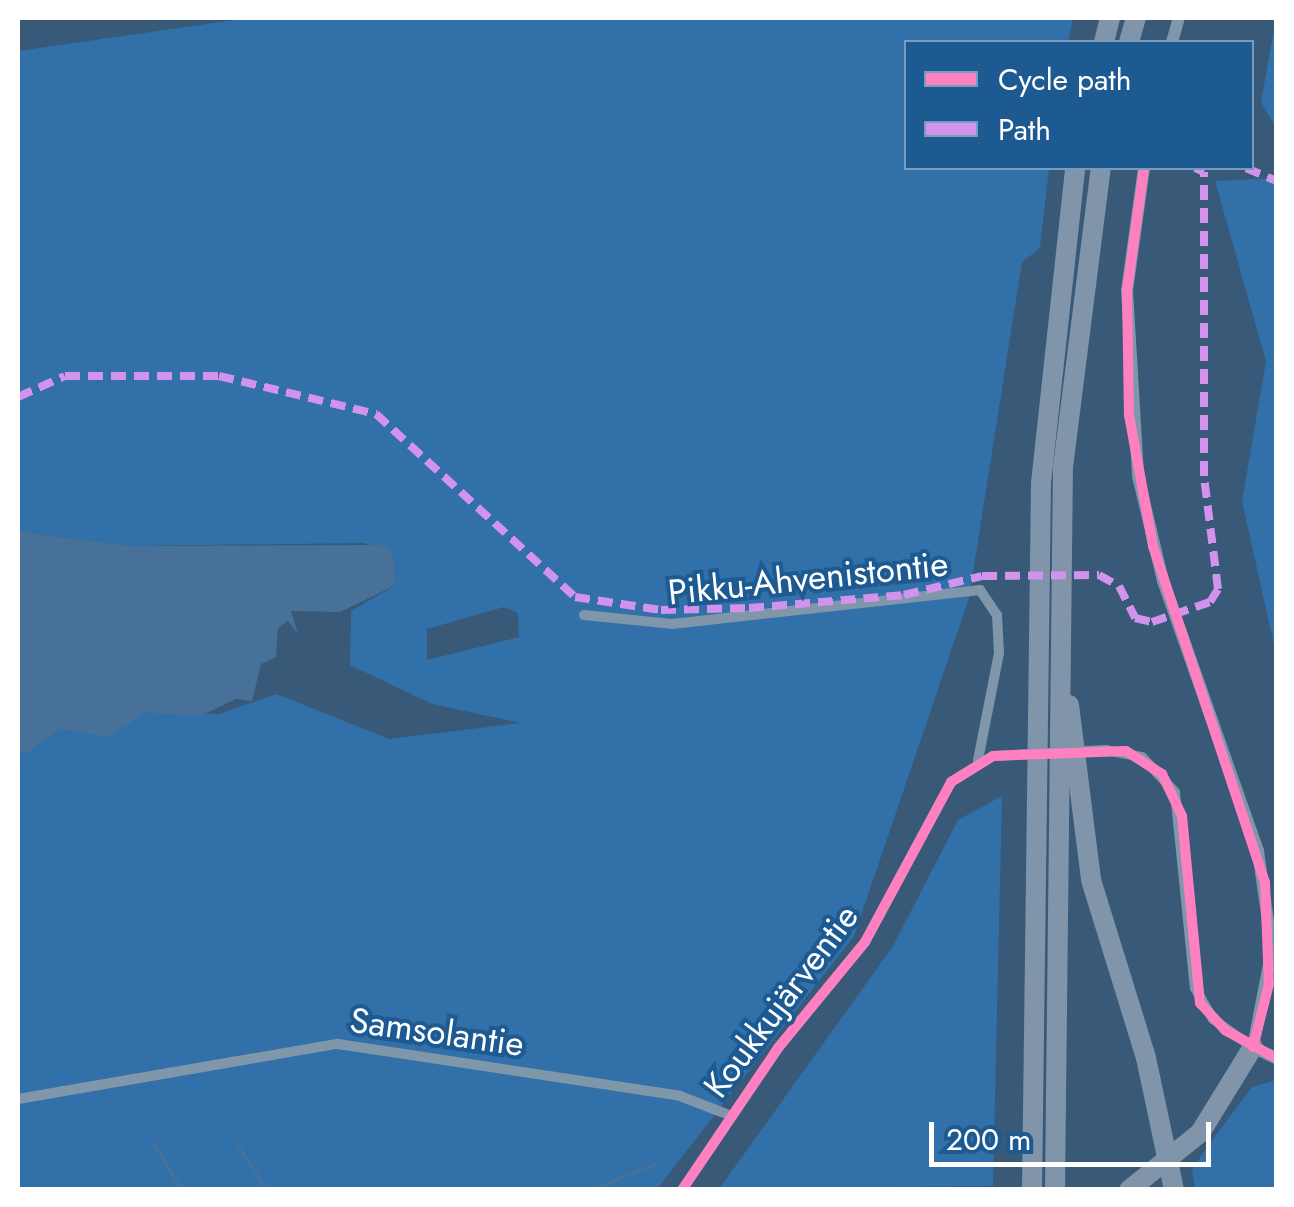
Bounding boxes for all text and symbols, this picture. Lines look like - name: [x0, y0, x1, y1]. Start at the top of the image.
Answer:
- legend: [904, 40, 1254, 170]
- text: Cycle path: [998, 58, 1131, 101]
- text: Path: [998, 108, 1051, 151]
- street label: Pikku-Ahvenistontie: [666, 542, 950, 614]
- street label: Koukkujärventie: [695, 896, 867, 1106]
- street label: Samsolantie: [347, 999, 527, 1065]
- scale bar: [934, 1102, 1216, 1164]
- text: 200 m: [946, 1118, 1031, 1161]

